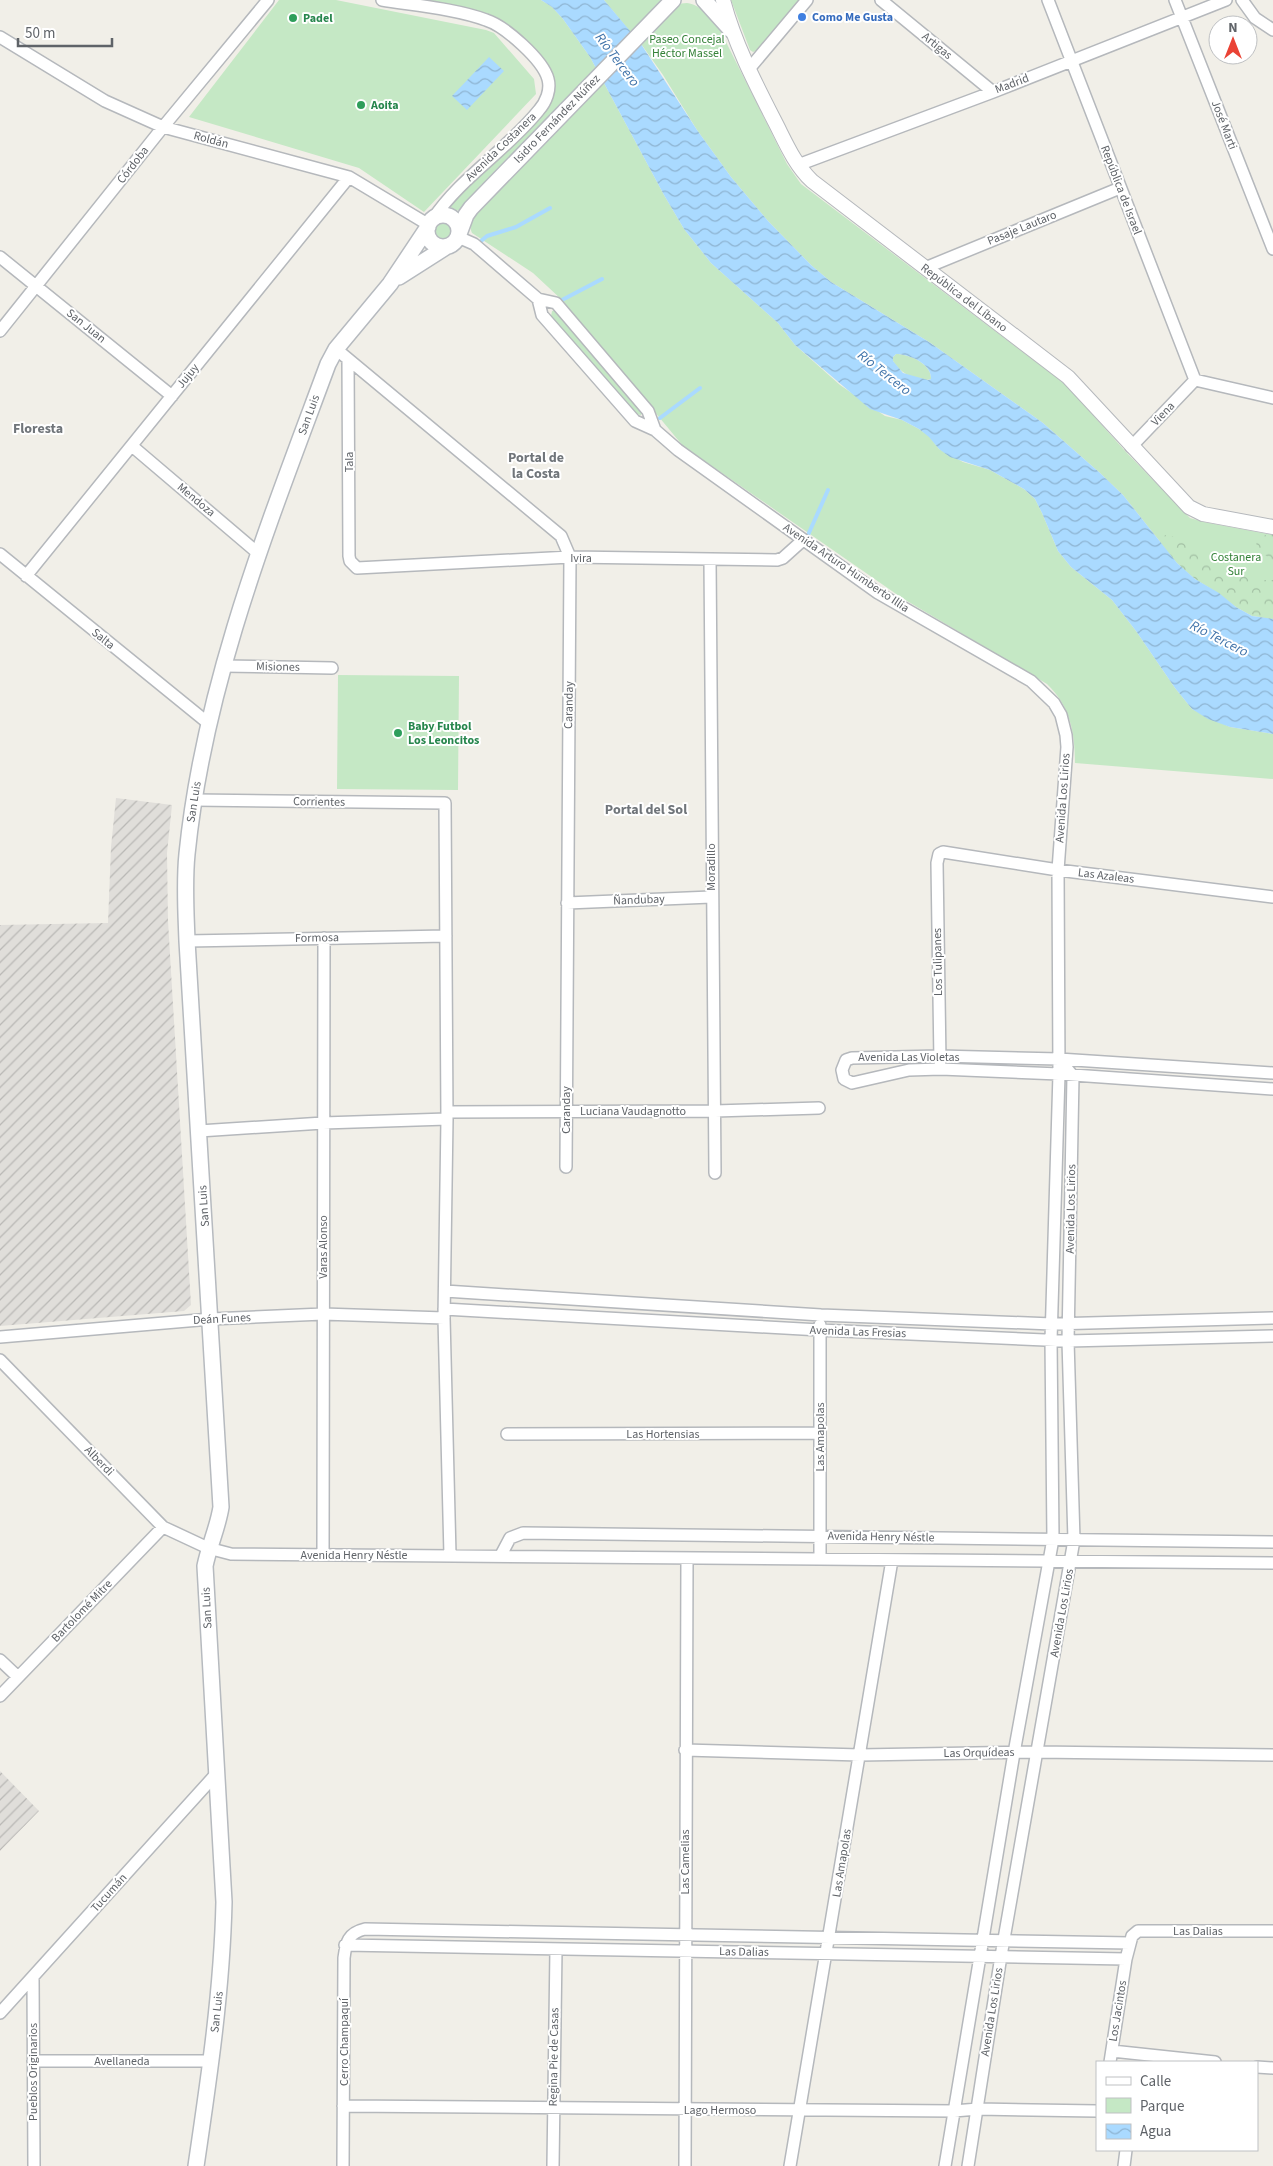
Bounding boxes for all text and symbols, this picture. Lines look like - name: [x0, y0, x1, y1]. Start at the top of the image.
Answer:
- place label: Como Me Gusta: [812, 9, 893, 26]
- place label: Padel: [303, 10, 333, 27]
- marker: Como Me Gusta: [796, 11, 808, 23]
- marker: Padel: [287, 12, 299, 24]
- scale bar: [18, 15, 111, 47]
- north arrow: [1208, 15, 1258, 65]
- text: N: [1228, 18, 1238, 38]
- text: 50 m: [25, 23, 55, 44]
- street label: Artigas: [918, 28, 956, 64]
- water label: Río Tercero: [590, 29, 644, 91]
- park label: Paseo Concejal Héctor Massel: [649, 31, 725, 62]
- street label: Madrid: [993, 70, 1031, 98]
- street label: Isidro Fernández Núñez: [510, 71, 604, 167]
- place label: Aoita: [370, 97, 399, 114]
- street label: José Marti: [1207, 98, 1241, 152]
- marker: Aoita: [355, 99, 367, 111]
- street label: Avenida Costanera: [462, 109, 540, 185]
- street label: Roldán: [192, 127, 230, 153]
- street label: Córdoba: [113, 143, 153, 187]
- street label: República de Israel: [1096, 143, 1146, 237]
- street label: Pasaje Lautaro: [985, 206, 1059, 250]
- street label: República del Líbano: [917, 260, 1011, 336]
- street label: San Juan: [63, 305, 109, 347]
- water label: Río Tercero: [853, 346, 915, 400]
- street label: Jujuy: [173, 360, 203, 392]
- street label: San Luis: [294, 393, 324, 437]
- street label: Viena: [1147, 398, 1179, 430]
- district label: Floresta: [13, 419, 63, 439]
- district label: Portal de la Costa: [508, 448, 564, 484]
- street label: Tala: [341, 452, 358, 472]
- street label: Mendoza: [173, 479, 219, 521]
- street label: Avenida Arturo Humberto Illia: [780, 519, 912, 617]
- park label: Costanera Sur: [1211, 549, 1261, 580]
- street label: Ivira: [570, 550, 592, 567]
- water label: Río Tercero: [1186, 616, 1252, 662]
- street label: Salta: [88, 624, 118, 654]
- street label: Misiones: [256, 658, 300, 676]
- street label: Caranday: [560, 681, 578, 729]
- place label: Baby Futbol Los Leoncitos: [408, 718, 479, 749]
- marker: Baby Futbol Los Leoncitos: [392, 727, 404, 739]
- street label: Avenida Los Lirios: [1051, 753, 1075, 843]
- street label: San Luis: [182, 780, 206, 824]
- street label: Corrientes: [293, 793, 345, 811]
- district label: Portal del Sol: [605, 800, 687, 820]
- street label: Moradillo: [703, 843, 720, 891]
- street label: Las Azaleas: [1077, 864, 1135, 888]
- street label: Ñandubay: [613, 891, 666, 909]
- street label: Los Tulipanes: [929, 928, 947, 996]
- street label: Formosa: [295, 929, 339, 947]
- street label: Avenida Las Violetas: [858, 1049, 960, 1066]
- street label: Caranday: [558, 1086, 575, 1134]
- street label: Luciana Vaudagnotto: [580, 1103, 686, 1120]
- street label: Avenida Los Lirios: [1062, 1164, 1080, 1254]
- street label: San Luis: [194, 1185, 214, 1227]
- street label: Varas Alonso: [315, 1215, 332, 1279]
- street label: Deán Funes: [193, 1309, 251, 1329]
- street label: Avenida Las Fresias: [809, 1322, 907, 1342]
- street label: Las Amapolas: [812, 1402, 829, 1472]
- street label: Las Hortensias: [626, 1426, 700, 1443]
- street label: Alberdi: [80, 1442, 118, 1480]
- street label: Avenida Henry Néstle: [827, 1528, 935, 1546]
- street label: Avenida Henry Néstle: [301, 1547, 408, 1564]
- street label: Avenida Los Lirios: [1046, 1567, 1078, 1659]
- street label: Bartolomé Mitre: [48, 1576, 116, 1646]
- street label: San Luis: [197, 1587, 217, 1629]
- street label: Las Orquídeas: [943, 1744, 1015, 1762]
- street label: Las Amapolas: [828, 1828, 856, 1898]
- street label: Las Camelias: [677, 1829, 694, 1895]
- street label: Tucumán: [87, 1870, 131, 1916]
- street label: Las Dalias: [1173, 1923, 1223, 1940]
- street label: Las Dalias: [719, 1943, 769, 1961]
- street label: Avenida Los Lirios: [977, 1966, 1007, 2058]
- street label: Los Jacintos: [1105, 1979, 1131, 2043]
- street label: San Luis: [206, 1990, 228, 2034]
- street label: Cerro Champaquí: [336, 1997, 353, 2086]
- street label: Regina Pie de Casas: [545, 2008, 563, 2106]
- street label: Pueblos Originarios: [25, 2023, 42, 2121]
- street label: Avellaneda: [94, 2053, 150, 2070]
- legend: [1096, 2061, 1258, 2151]
- text: Calle: [1140, 2071, 1171, 2092]
- text: Parque: [1140, 2096, 1184, 2117]
- street label: Lago Hermoso: [684, 2102, 756, 2119]
- text: Agua: [1140, 2121, 1171, 2142]

